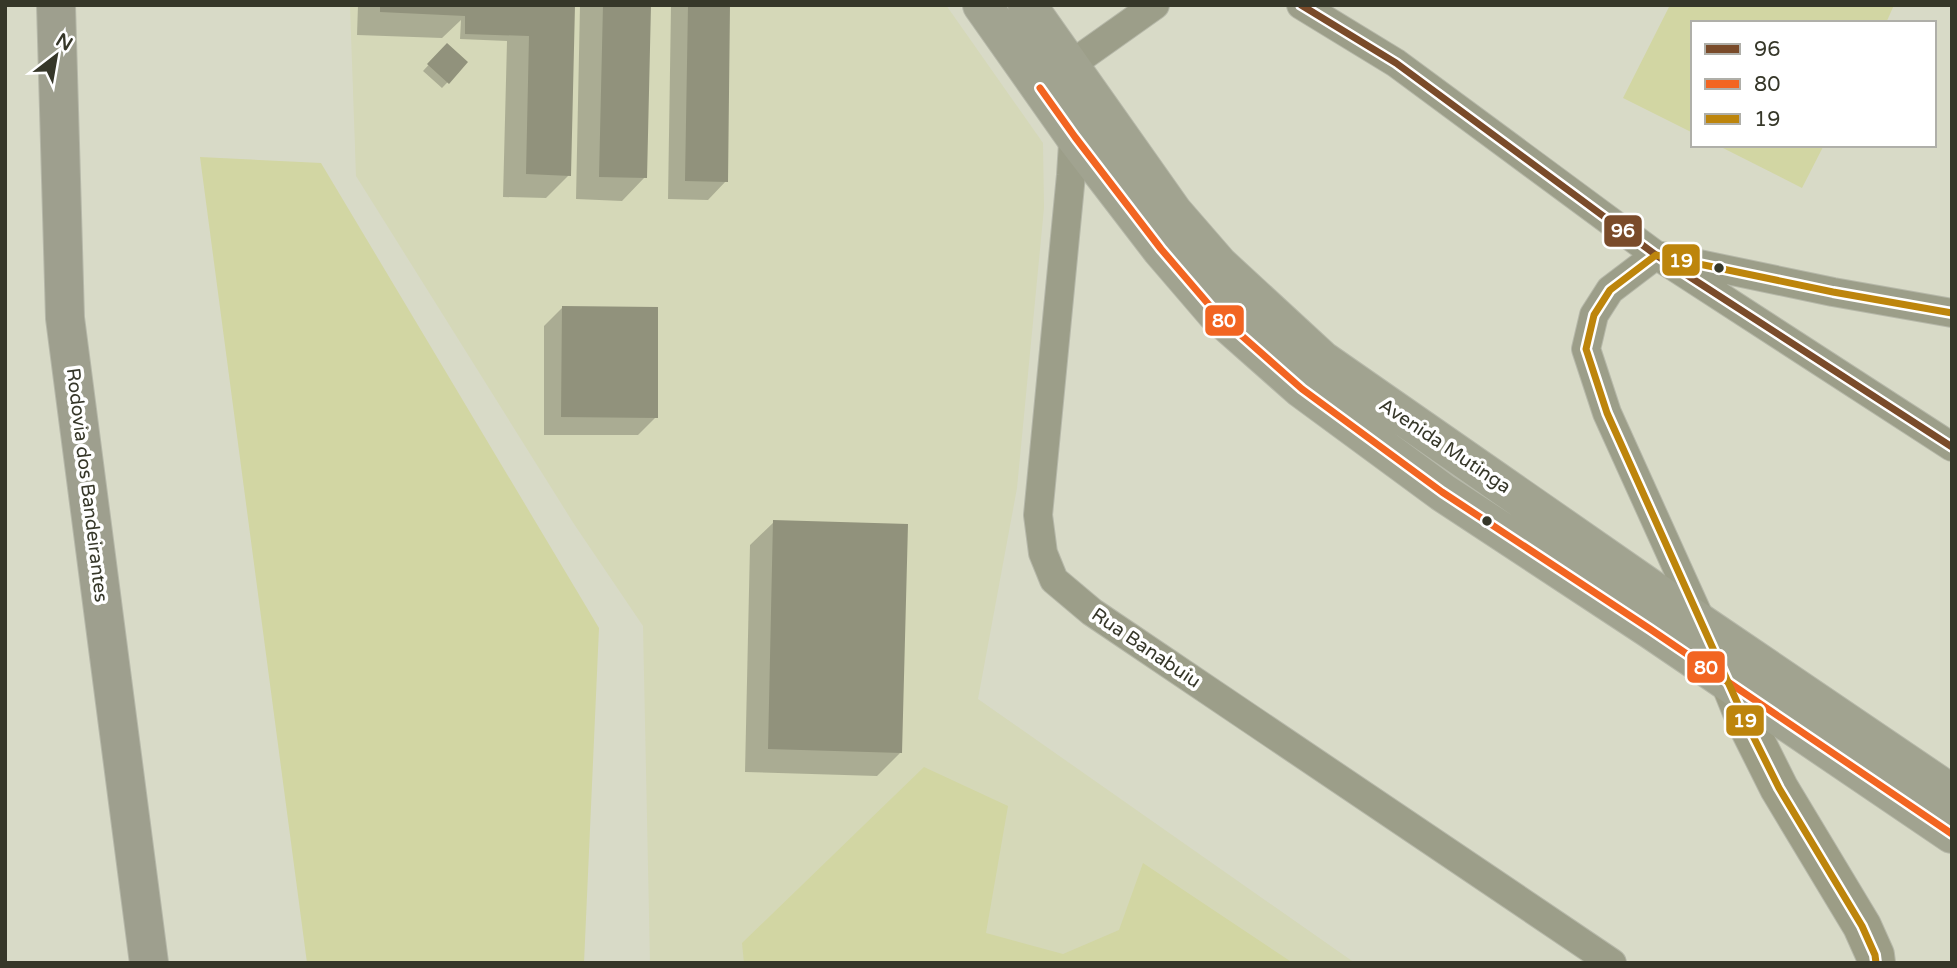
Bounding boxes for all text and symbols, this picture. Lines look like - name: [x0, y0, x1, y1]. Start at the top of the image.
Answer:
- north arrow: [21, 21, 91, 91]
- legend: [1691, 21, 1936, 147]
- text: N: [52, 29, 76, 56]
- text: 96: [1754, 37, 1780, 62]
- text: 80: [1754, 72, 1780, 97]
- text: 19: [1754, 107, 1780, 132]
- line badge: 96: [1603, 214, 1643, 248]
- text: 96: [1611, 220, 1635, 242]
- line badge: 19: [1661, 243, 1701, 277]
- text: 19: [1669, 250, 1693, 272]
- unlabelled marker: [1712, 261, 1726, 275]
- line badge: 80: [1204, 304, 1245, 337]
- text: 80: [1212, 310, 1236, 332]
- street label: Rodovia dos Bandeirantes: [62, 367, 112, 603]
- street label: Avenida Mutinga: [1375, 394, 1515, 498]
- unlabelled marker: [1480, 514, 1494, 528]
- street label: Rua Banabuiu: [1087, 603, 1205, 693]
- line badge: 80: [1686, 650, 1726, 684]
- text: 80: [1694, 657, 1718, 679]
- line badge: 19: [1725, 704, 1765, 737]
- text: 19: [1733, 710, 1757, 732]

